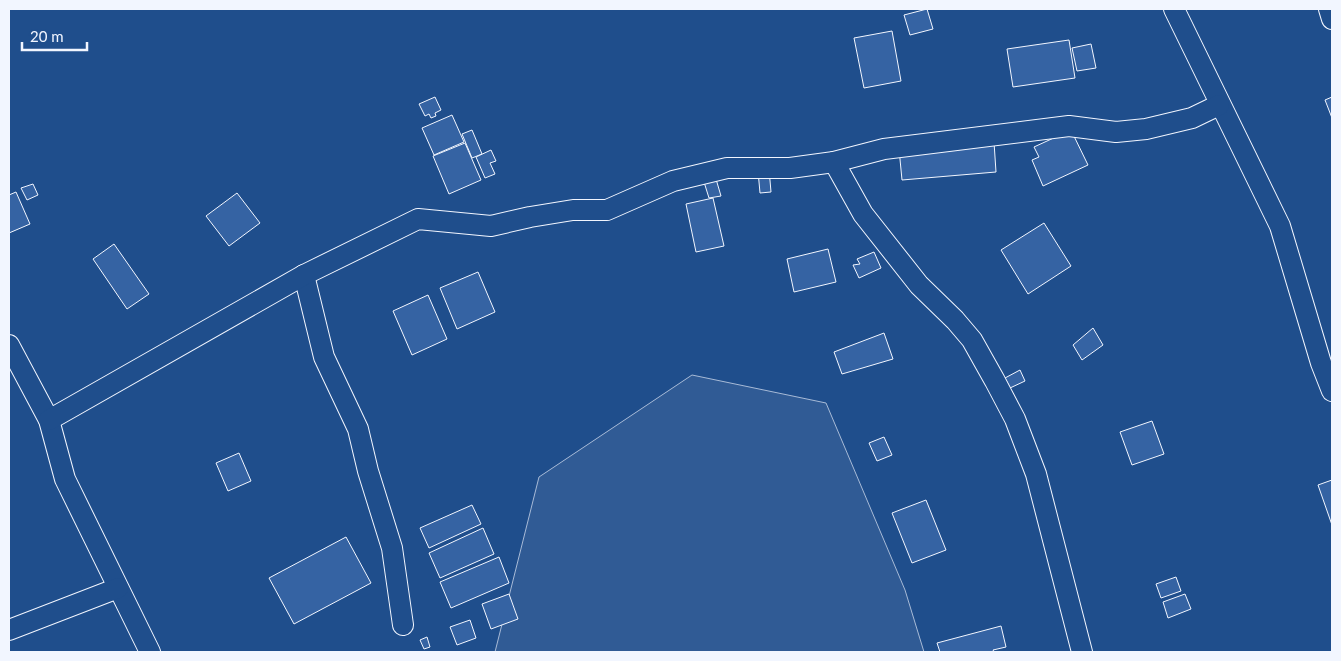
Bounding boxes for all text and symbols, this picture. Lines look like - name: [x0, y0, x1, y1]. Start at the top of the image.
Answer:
- scale bar: [22, 20, 88, 52]
- text: 20 m: [30, 27, 64, 45]

